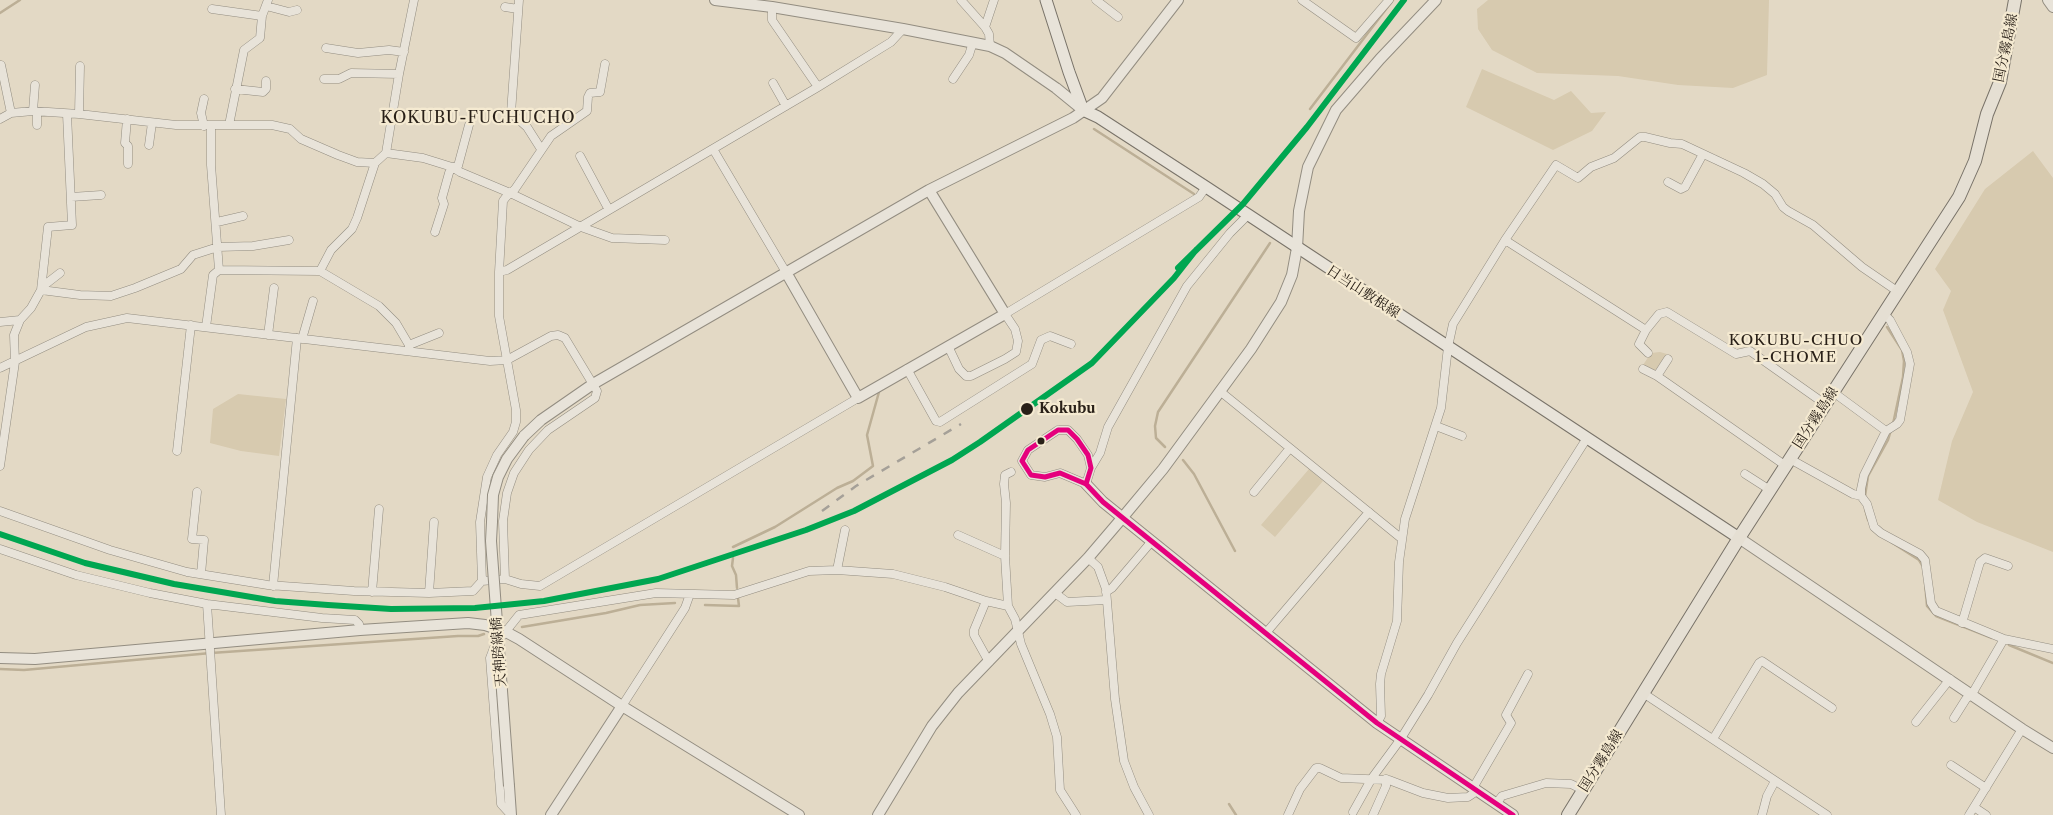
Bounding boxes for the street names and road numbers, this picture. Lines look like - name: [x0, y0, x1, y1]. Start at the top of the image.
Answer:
- street label: 国分霧島線: [1991, 12, 2021, 84]
- street label: 日当山敷根線: [1323, 262, 1403, 322]
- street label: 国分霧島線: [1790, 384, 1842, 452]
- street label: 天神跨線橋: [488, 616, 510, 688]
- street label: 国分霧島線: [1575, 727, 1627, 795]

